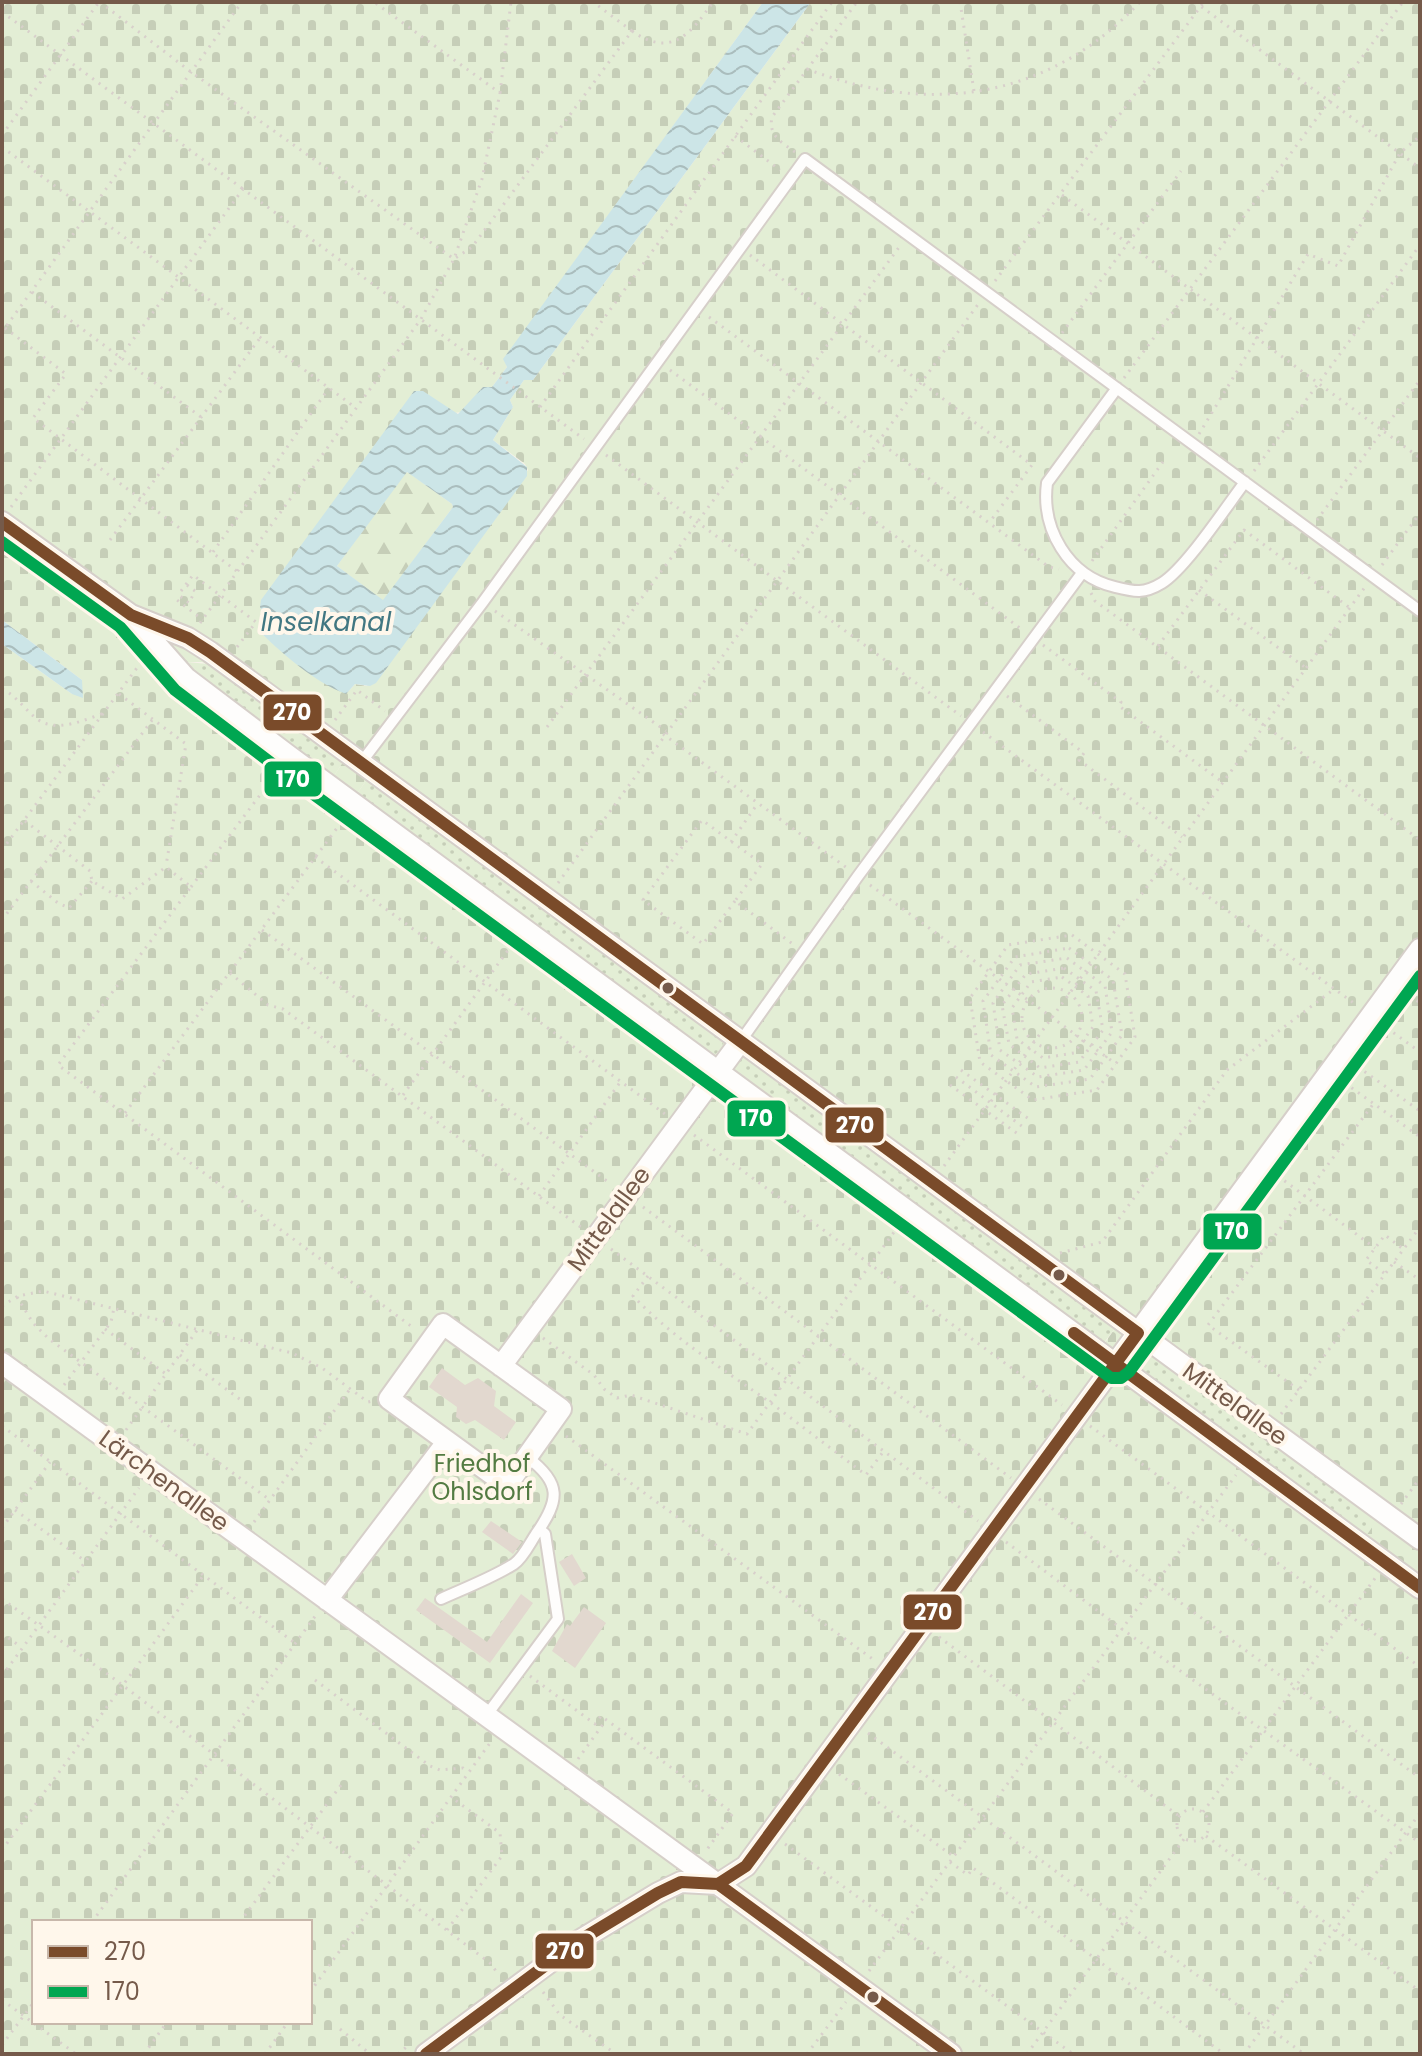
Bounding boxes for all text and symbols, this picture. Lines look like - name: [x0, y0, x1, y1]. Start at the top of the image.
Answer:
- water label: Inselkanal: [261, 604, 392, 640]
- line badge: 270: [262, 693, 323, 732]
- text: 270: [273, 697, 311, 728]
- line badge: 170: [263, 760, 323, 798]
- text: 170: [276, 764, 310, 795]
- unlabelled marker: [660, 980, 676, 996]
- line badge: 170: [726, 1099, 787, 1138]
- text: 170: [739, 1103, 773, 1134]
- line badge: 270: [824, 1106, 885, 1144]
- text: 270: [836, 1110, 874, 1141]
- street label: Mittelallee: [559, 1159, 658, 1278]
- line badge: 170: [1202, 1212, 1263, 1251]
- text: 170: [1215, 1216, 1249, 1247]
- unlabelled marker: [1051, 1267, 1067, 1283]
- street label: Mittelallee: [1176, 1354, 1295, 1453]
- street label: Lärchenallee: [92, 1422, 236, 1539]
- park label: Friedhof Ohlsdorf: [431, 1447, 533, 1508]
- line badge: 270: [902, 1593, 963, 1631]
- text: 270: [914, 1597, 952, 1628]
- legend: [32, 1920, 312, 2024]
- line badge: 270: [534, 1932, 595, 1970]
- text: 270: [104, 1935, 146, 1968]
- text: 270: [546, 1936, 584, 1967]
- text: 170: [104, 1975, 140, 2008]
- unlabelled marker: [865, 1989, 881, 2005]

